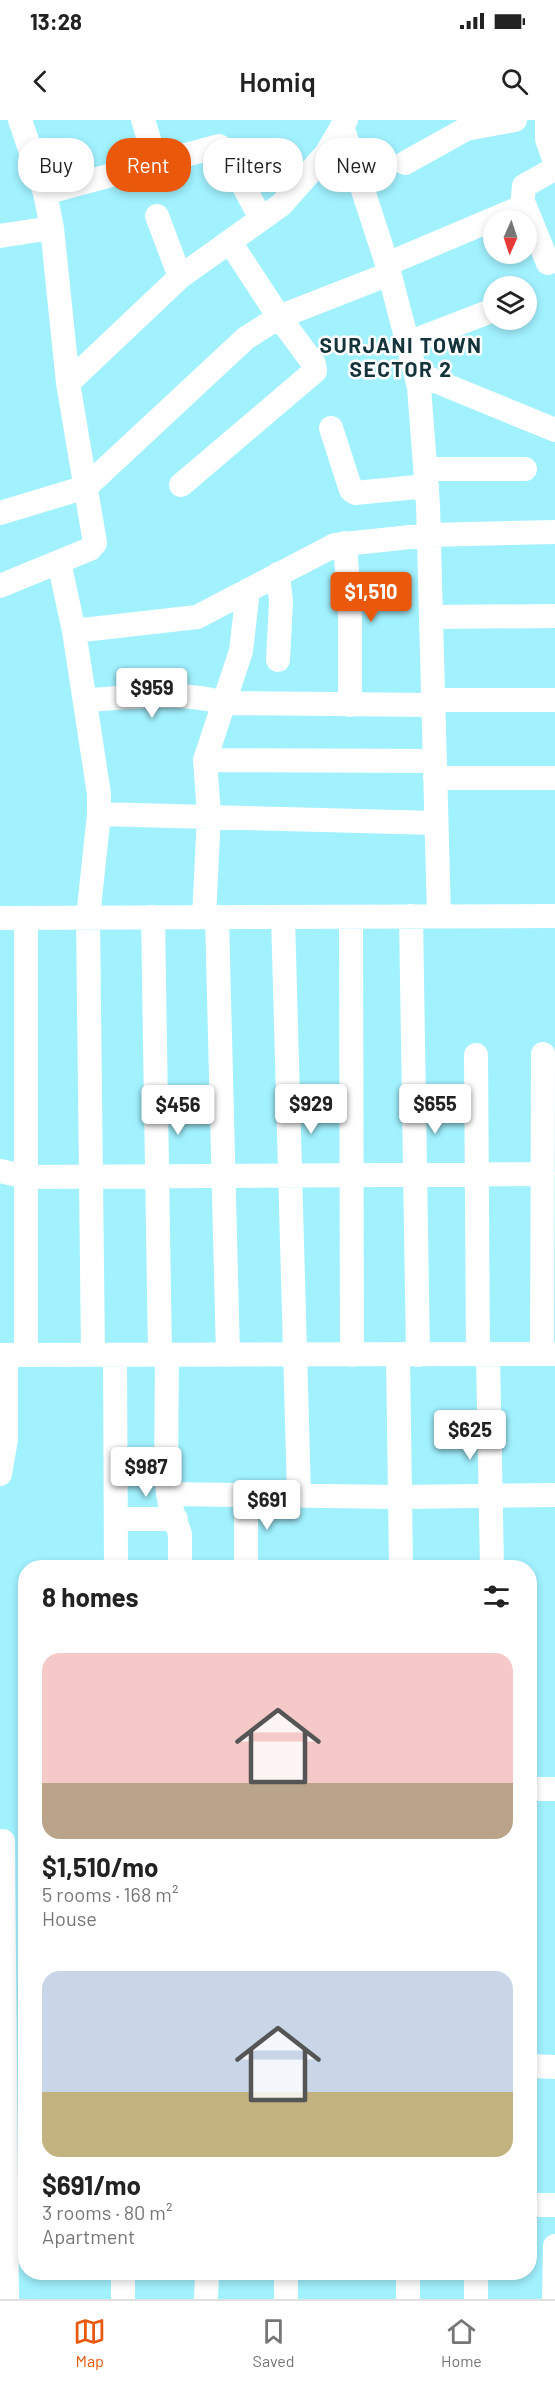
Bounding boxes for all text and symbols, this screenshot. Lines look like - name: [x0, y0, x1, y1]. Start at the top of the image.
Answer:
- text: 13:28: [30, 8, 82, 34]
- icon: back: [24, 65, 57, 98]
- text: Homiq: [239, 65, 316, 97]
- icon: search: [498, 65, 531, 98]
- chip: Buy: [18, 138, 94, 192]
- chip: Rent: [106, 138, 191, 192]
- chip: Filters: [203, 138, 303, 192]
- chip: New: [315, 138, 397, 192]
- north arrow: [483, 210, 537, 264]
- map controls: [483, 210, 537, 330]
- button: layers: [483, 276, 537, 330]
- district label: SURJANI TOWN SECTOR 2: [320, 332, 482, 381]
- pin: $1,510: [322, 572, 420, 623]
- text: $1,510: [345, 579, 397, 603]
- pin: $959: [116, 668, 188, 719]
- text: $959: [130, 675, 174, 699]
- pin: $929: [275, 1084, 347, 1135]
- pin: $655: [399, 1084, 471, 1135]
- pin: $456: [142, 1085, 214, 1136]
- text: $929: [289, 1091, 333, 1115]
- text: $655: [413, 1091, 457, 1115]
- text: $456: [155, 1092, 201, 1116]
- pin: $625: [434, 1410, 506, 1461]
- text: $625: [448, 1417, 492, 1441]
- pin: $987: [110, 1447, 182, 1498]
- text: $987: [125, 1454, 167, 1478]
- pin: $691: [231, 1480, 303, 1531]
- text: $691: [247, 1487, 287, 1511]
- icon: filters: [480, 1580, 513, 1613]
- text: 8 homes: [42, 1581, 139, 1612]
- icon: home: [224, 1692, 332, 1800]
- text: $1,510/mo: [42, 1851, 158, 1882]
- text: 5 rooms · 168 m²: [42, 1882, 178, 1906]
- text: House: [42, 1906, 97, 1930]
- icon: home: [224, 2010, 332, 2118]
- text: $691/mo: [42, 2169, 141, 2200]
- text: 3 rooms · 80 m²: [42, 2200, 172, 2224]
- text: Apartment: [42, 2224, 135, 2248]
- tab: Map: [73, 2315, 106, 2370]
- tab: Saved: [253, 2315, 295, 2370]
- tab: Home: [441, 2315, 482, 2370]

